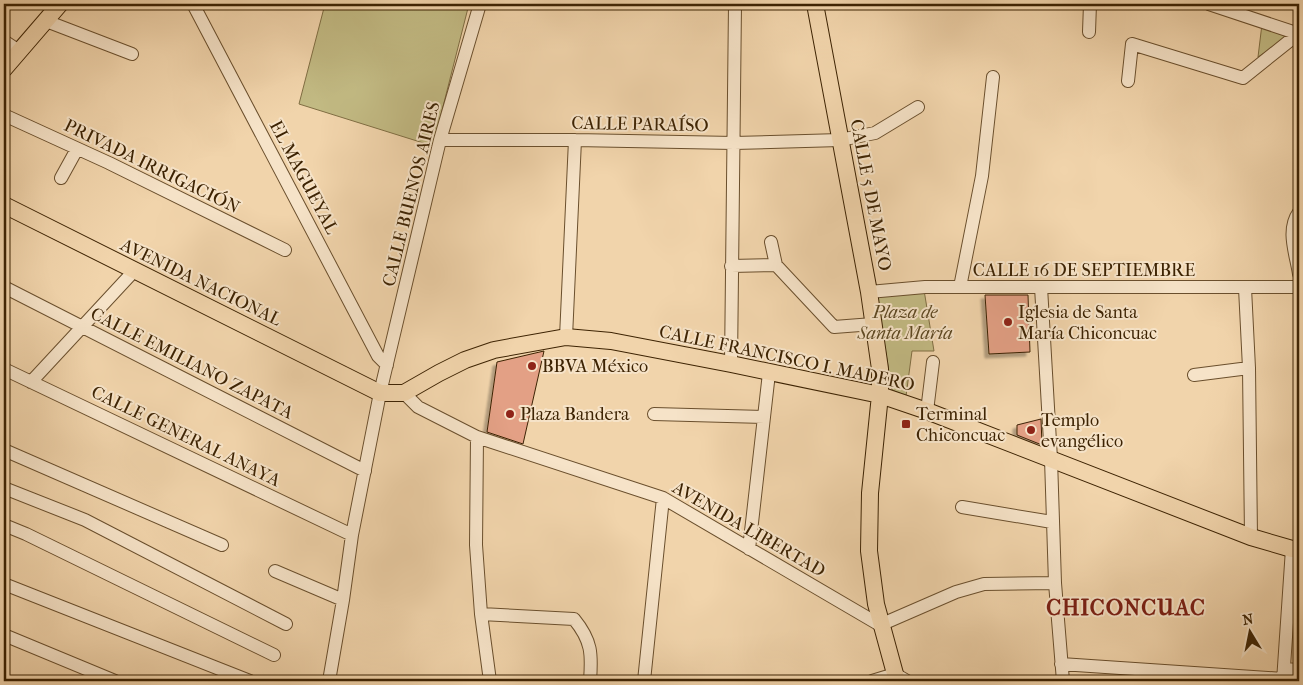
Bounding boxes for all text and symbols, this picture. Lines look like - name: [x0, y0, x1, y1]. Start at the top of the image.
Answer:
- street label: CALLE BUENOS AIRES: [378, 100, 445, 289]
- street label: CALLE PARAÍSO: [571, 112, 709, 136]
- street label: PRIVADA IRRIGACIÓN: [61, 113, 244, 218]
- street label: EL MAGUEYAL: [265, 117, 342, 238]
- street label: CALLE 5 DE MAYO: [846, 118, 895, 273]
- street label: AVENIDA NACIONAL: [116, 234, 285, 331]
- street label: CALLE 16 DE SEPTIEMBRE: [973, 260, 1195, 281]
- park label: Plaza de Santa María: [856, 302, 953, 344]
- place label: Iglesia de Santa María Chiconcuac: [1018, 302, 1157, 344]
- street label: CALLE EMILIANO ZAPATA: [87, 303, 297, 424]
- marker: Iglesia de Santa María Chiconcuac: [1002, 316, 1014, 328]
- street label: CALLE FRANCISCO I. MADERO: [657, 321, 917, 396]
- place label: BBVA México: [542, 356, 648, 377]
- marker: BBVA México: [526, 360, 538, 372]
- street label: CALLE GENERAL ANAYA: [88, 381, 284, 492]
- place label: Plaza Bandera: [520, 404, 630, 425]
- place label: Terminal Chiconcuac: [916, 404, 1005, 446]
- marker: Plaza Bandera: [504, 408, 516, 420]
- place label: Templo evangélico: [1041, 410, 1123, 452]
- marker: Terminal Chiconcuac: [900, 418, 912, 430]
- marker: Templo evangélico: [1025, 424, 1037, 436]
- street label: AVENIDA LIBERTAD: [668, 477, 829, 582]
- district label: CHICONCUAC: [1046, 595, 1206, 621]
- north arrow: [1226, 608, 1276, 658]
- text: N: [1241, 610, 1255, 629]

